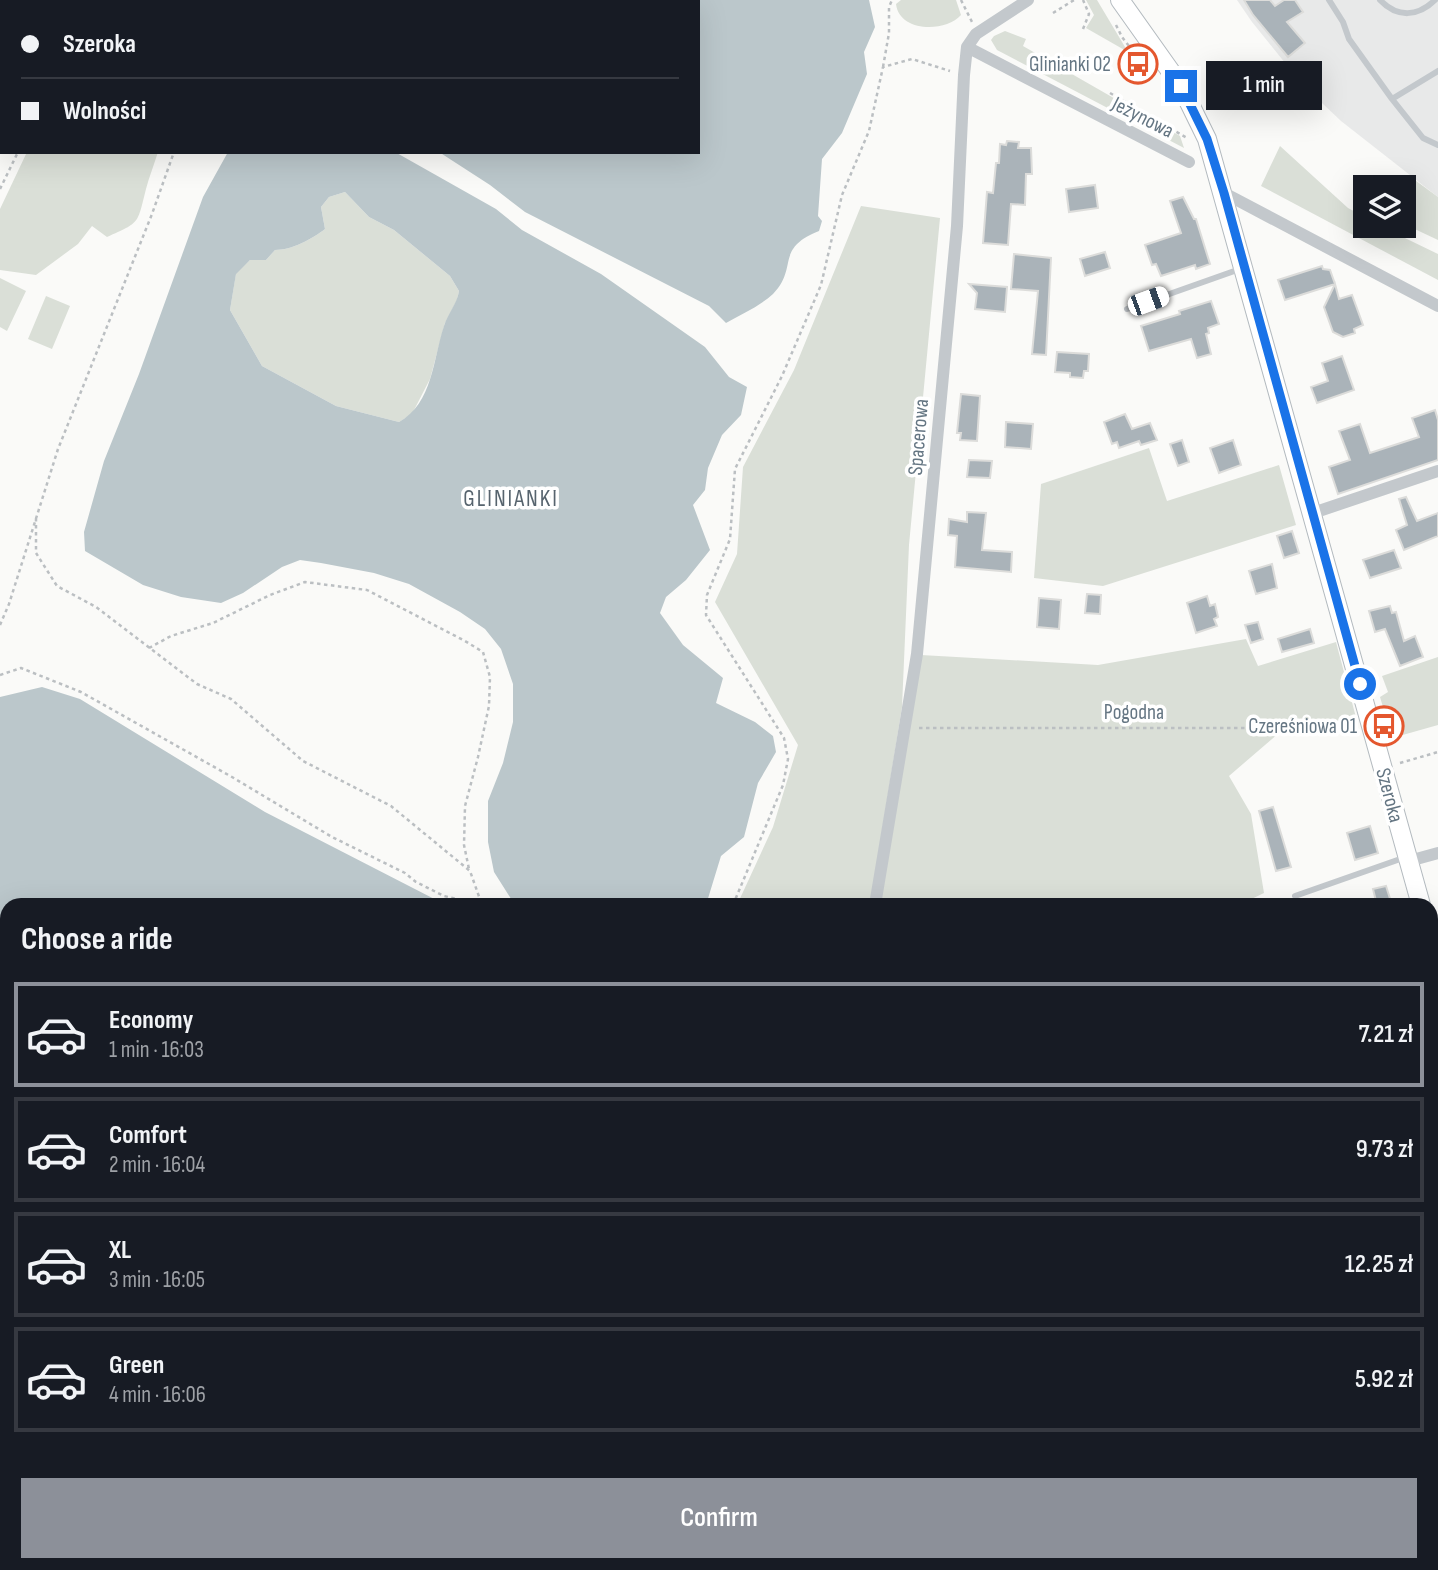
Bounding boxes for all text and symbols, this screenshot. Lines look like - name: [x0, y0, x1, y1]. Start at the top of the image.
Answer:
- text: Szeroka: [63, 29, 136, 60]
- bus stop icon: Glinianki 02: [1117, 43, 1159, 85]
- place label: Glinianki 02: [1029, 52, 1111, 77]
- callout: 1 min: [1206, 62, 1321, 110]
- route end: [1165, 70, 1197, 102]
- text: 1 min: [1243, 71, 1285, 99]
- street label: Jeżynowa: [1107, 91, 1178, 144]
- text: Wolności: [63, 96, 146, 127]
- map controls: [1353, 175, 1416, 238]
- button: layers: [1353, 175, 1416, 238]
- car: [1125, 284, 1172, 318]
- street label: Spacerowa: [903, 398, 934, 476]
- district label: GLINIANKI: [463, 485, 559, 513]
- route start: [1344, 668, 1376, 700]
- street label: Pogodna: [1104, 700, 1164, 725]
- bus stop icon: Czereśniowa 01: [1363, 705, 1405, 747]
- place label: Czereśniowa 01: [1248, 714, 1358, 739]
- street label: Szeroka: [1370, 765, 1409, 825]
- text: Choose a ride: [21, 920, 173, 959]
- icon: car: [25, 1003, 88, 1066]
- text: Economy: [109, 1005, 193, 1036]
- text: 7.21 zł: [1358, 1019, 1413, 1050]
- text: 1 min · 16:03: [109, 1036, 204, 1064]
- icon: car: [25, 1118, 88, 1181]
- text: Comfort: [109, 1120, 187, 1151]
- text: 9.73 zł: [1356, 1134, 1413, 1165]
- text: 2 min · 16:04: [109, 1151, 205, 1179]
- icon: car: [25, 1233, 88, 1296]
- text: XL: [109, 1235, 131, 1266]
- text: 12.25 zł: [1345, 1249, 1413, 1280]
- text: 3 min · 16:05: [109, 1266, 205, 1294]
- icon: car: [25, 1348, 88, 1411]
- text: Green: [109, 1350, 164, 1381]
- text: 5.92 zł: [1355, 1364, 1413, 1395]
- text: 4 min · 16:06: [109, 1381, 206, 1409]
- button: Confirm: [21, 1478, 1417, 1558]

